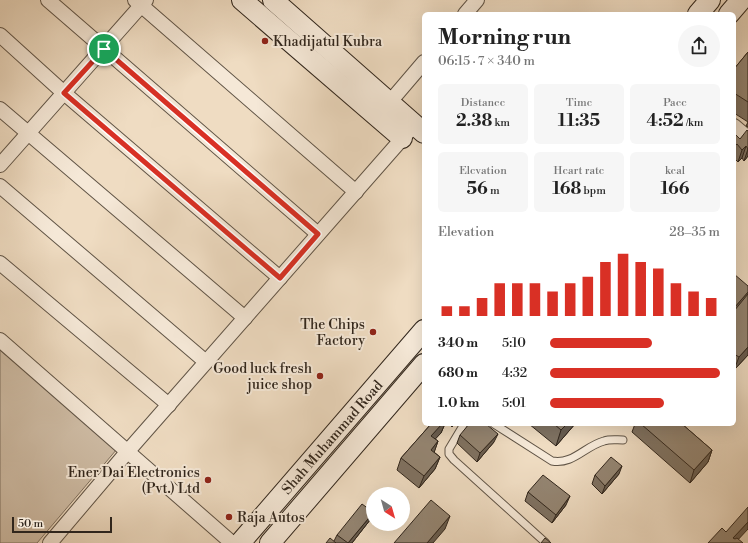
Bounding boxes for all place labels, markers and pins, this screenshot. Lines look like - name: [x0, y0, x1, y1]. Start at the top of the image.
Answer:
- pin: [87, 32, 121, 66]
- place label: Khadijatul Kubra: [273, 33, 383, 51]
- marker: Khadijatul Kubra: [260, 36, 270, 46]
- place label: The Chips Factory: [300, 316, 365, 350]
- marker: The Chips Factory: [368, 327, 378, 337]
- place label: Good luck fresh juice shop: [213, 360, 313, 394]
- marker: Good luck fresh juice shop: [315, 371, 325, 381]
- place label: Ener Dai Electronics (Pvt.) Ltd: [68, 464, 200, 498]
- marker: Ener Dai Electronics (Pvt.) Ltd: [203, 475, 213, 485]
- place label: Raja Autos: [237, 509, 305, 527]
- marker: Raja Autos: [224, 512, 234, 522]

